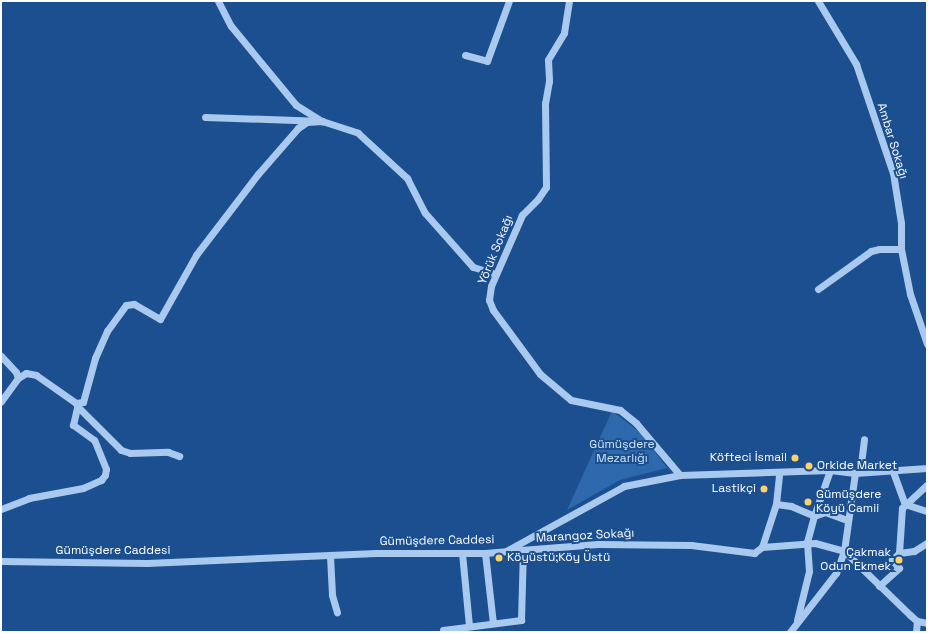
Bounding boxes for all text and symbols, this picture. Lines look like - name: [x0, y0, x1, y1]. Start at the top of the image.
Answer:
- street label: Ambar Sokağı: [874, 101, 910, 181]
- street label: Yörük Sokağı: [476, 213, 516, 287]
- park label: Gümüşdere Mezarlığı: [589, 438, 655, 466]
- place label: Köfteci İsmail: [710, 451, 787, 465]
- marker: Köfteci İsmail: [790, 453, 800, 463]
- place label: Orkide Market: [817, 459, 897, 473]
- marker: Orkide Market: [804, 461, 814, 471]
- place label: Lastikçi: [712, 482, 756, 496]
- marker: Lastikçi: [759, 484, 769, 494]
- place label: Gümüşdere Köyü Camii: [816, 488, 881, 516]
- marker: Gümüşdere Köyü Camii: [803, 497, 813, 507]
- street label: Marangoz Sokağı: [535, 526, 635, 546]
- street label: Gümüşdere Caddesi: [380, 533, 494, 549]
- street label: Gümüşdere Caddesi: [56, 544, 170, 558]
- place label: Çakmak Odun Ekmek: [820, 546, 891, 574]
- place label: Köyüstü;Köy Üstü: [507, 551, 610, 565]
- marker: Köyüstü;Köy Üstü: [494, 553, 504, 563]
- marker: Çakmak Odun Ekmek: [894, 555, 904, 565]

